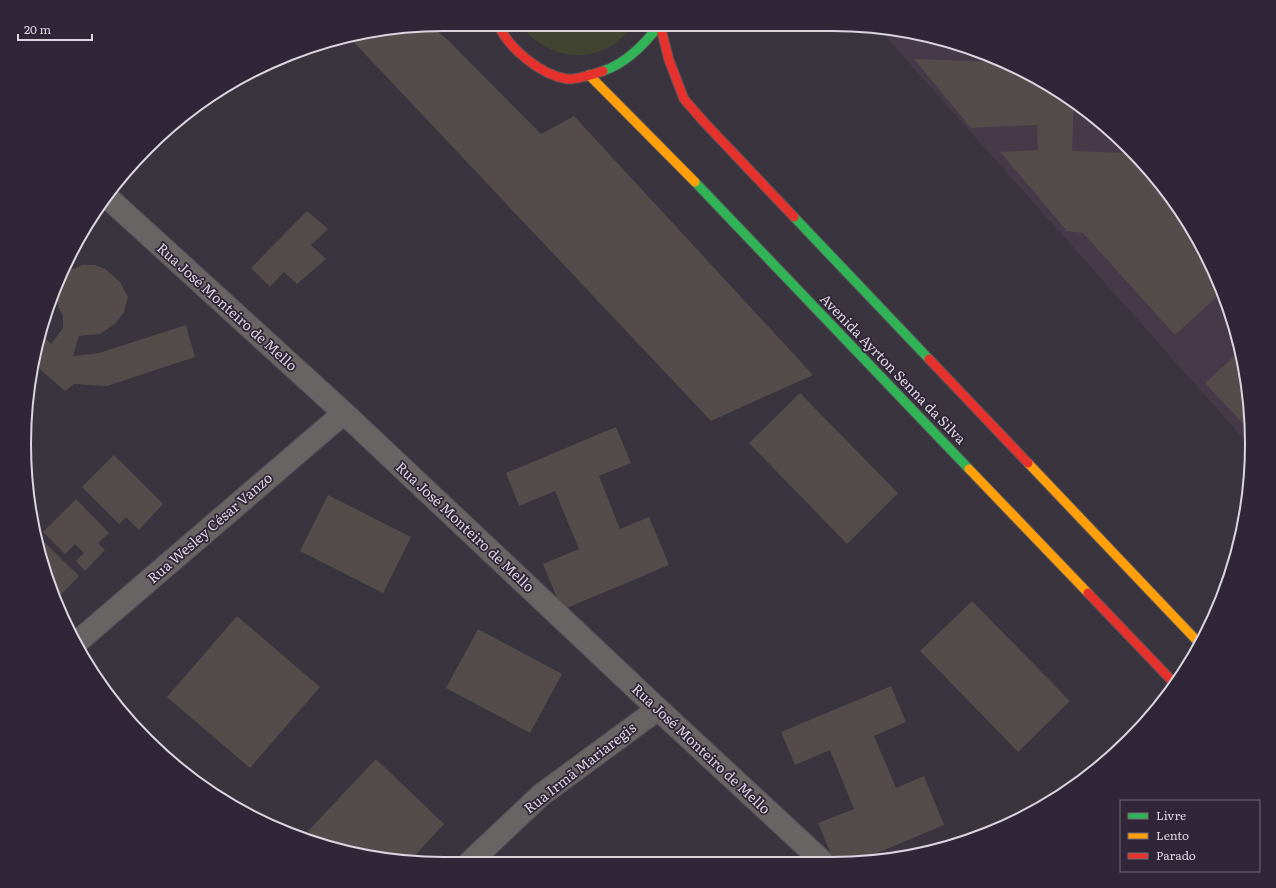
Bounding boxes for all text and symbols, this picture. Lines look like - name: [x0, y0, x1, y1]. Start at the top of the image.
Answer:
- scale bar: [18, 16, 92, 42]
- text: 20 m: [24, 20, 51, 38]
- street label: Rua José Monteiro de Mello: [153, 238, 302, 375]
- street label: Avenida Ayrton Senna da Silva: [816, 289, 972, 448]
- street label: Rua José Monteiro de Mello: [392, 457, 539, 596]
- street label: Rua Wesley César Vanzo: [143, 467, 276, 587]
- street label: Rua José Monteiro de Mello: [628, 679, 775, 818]
- street label: Rua Irmã Mariaregis: [519, 717, 640, 817]
- legend: [1120, 800, 1260, 872]
- text: Livre: [1156, 806, 1186, 824]
- text: Lento: [1156, 826, 1189, 844]
- text: Parado: [1156, 846, 1196, 864]

